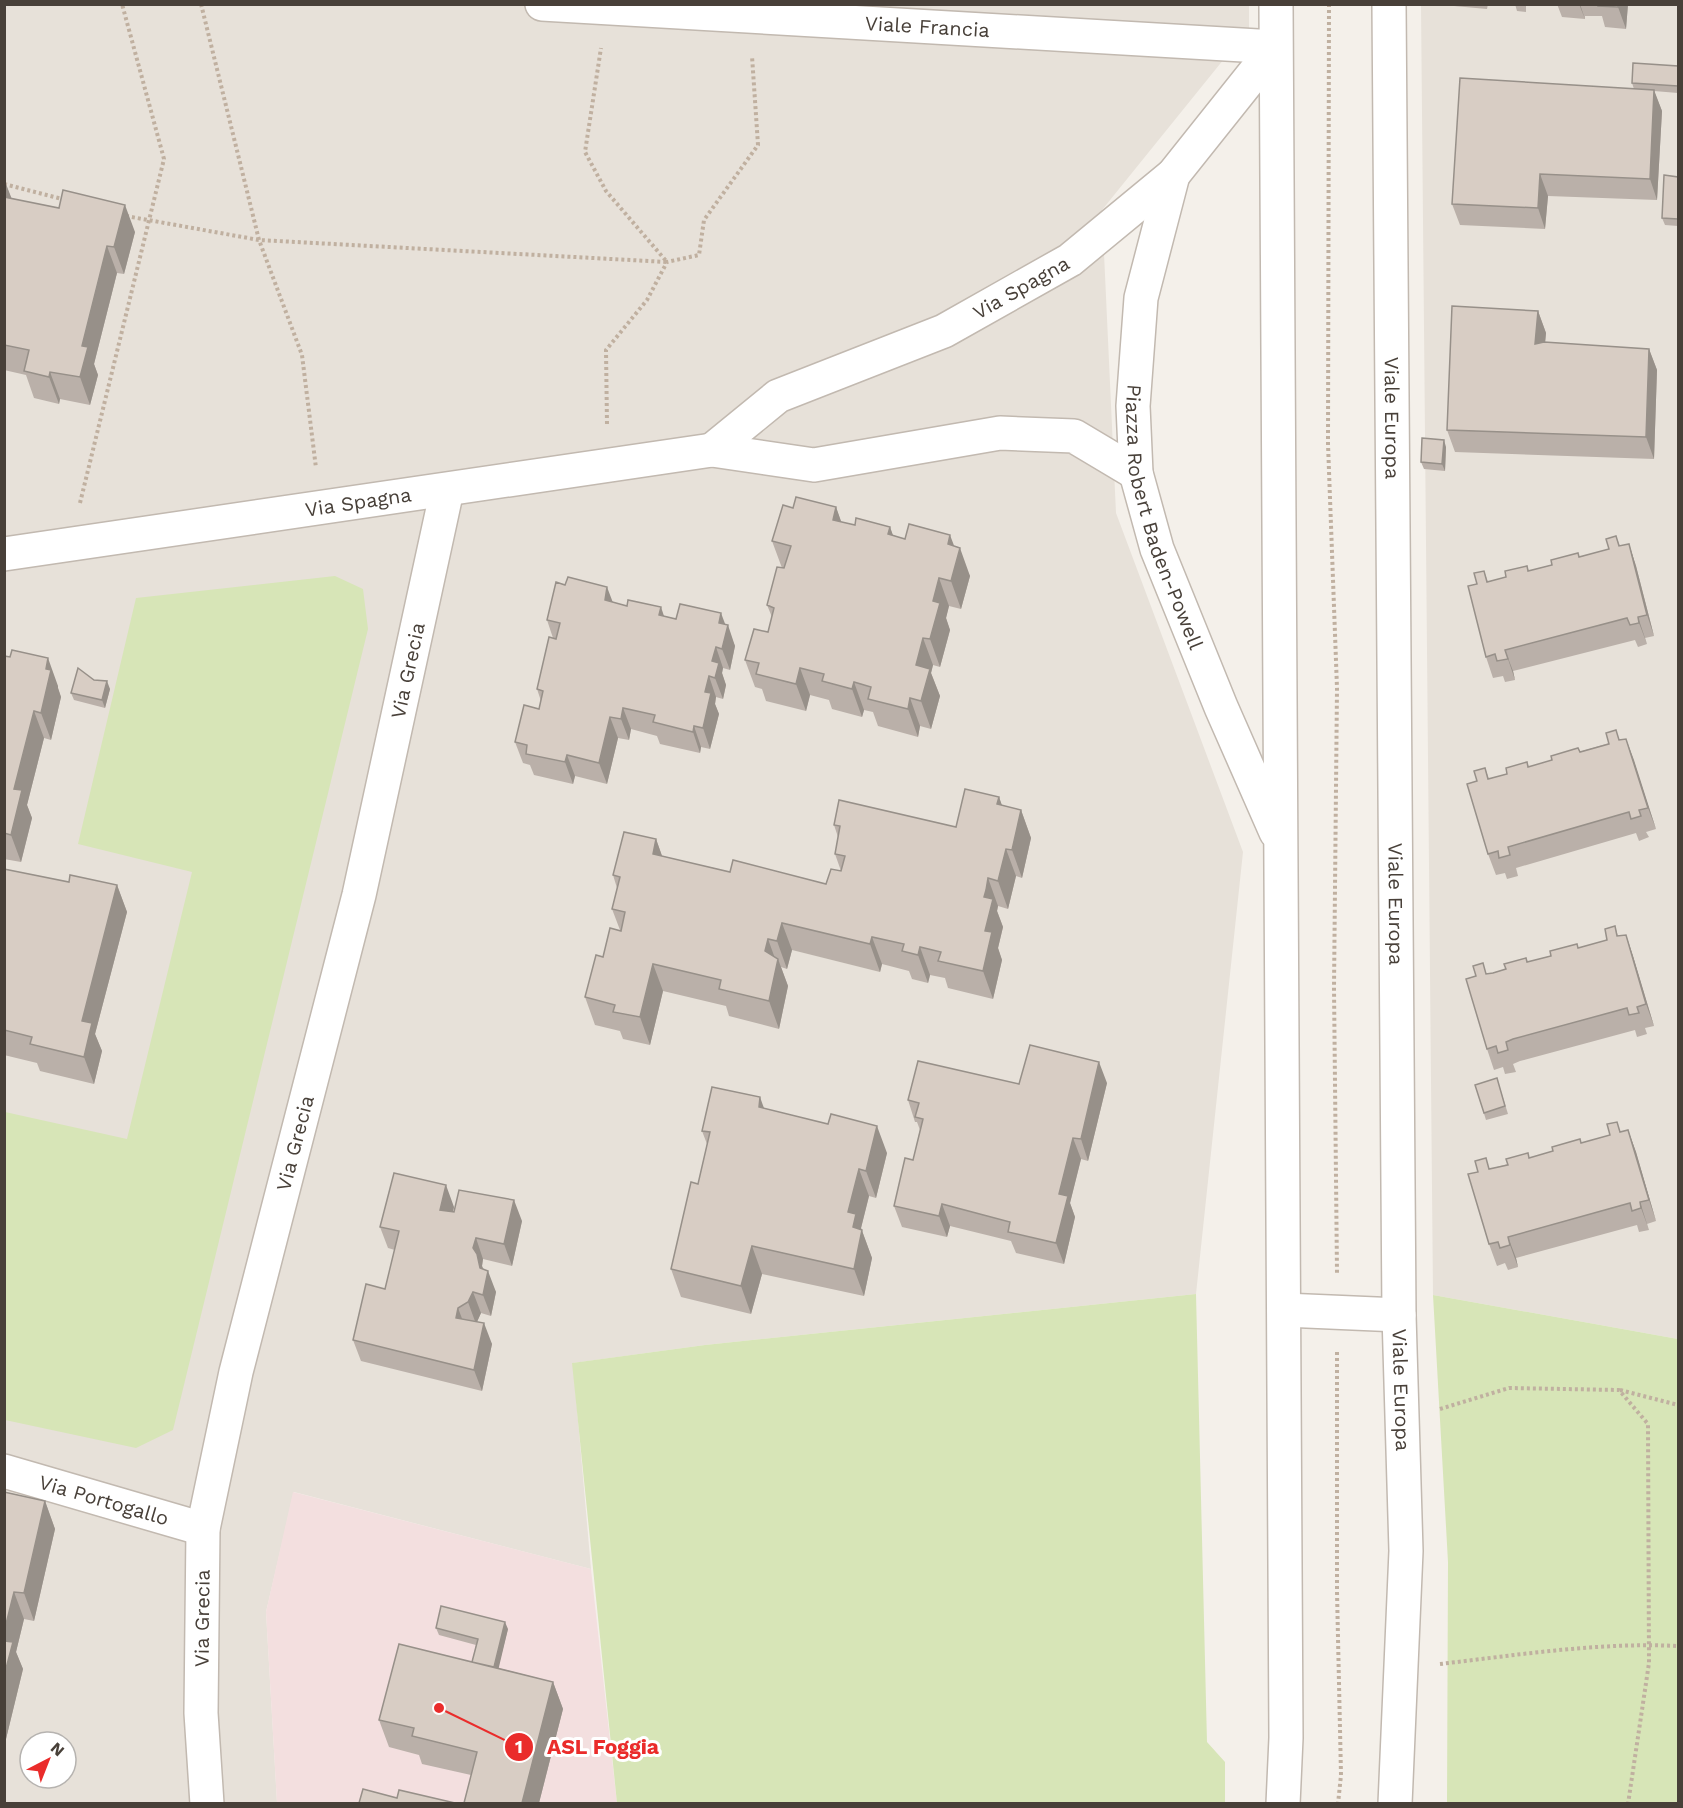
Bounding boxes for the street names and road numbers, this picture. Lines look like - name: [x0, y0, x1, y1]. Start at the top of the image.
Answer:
- street label: Viale Francia: [864, 11, 990, 42]
- street label: Via Spagna: [969, 251, 1074, 324]
- street label: Viale Europa: [1380, 357, 1405, 479]
- street label: Piazza Robert Baden-Powell: [1121, 383, 1208, 653]
- street label: Via Spagna: [304, 482, 413, 522]
- street label: Via Grecia: [386, 620, 430, 721]
- street label: Viale Europa: [1383, 843, 1408, 965]
- street label: Via Grecia: [271, 1093, 319, 1193]
- street label: Viale Europa: [1387, 1328, 1415, 1452]
- street label: Via Portogallo: [36, 1470, 172, 1530]
- street label: Via Grecia: [189, 1569, 215, 1667]

